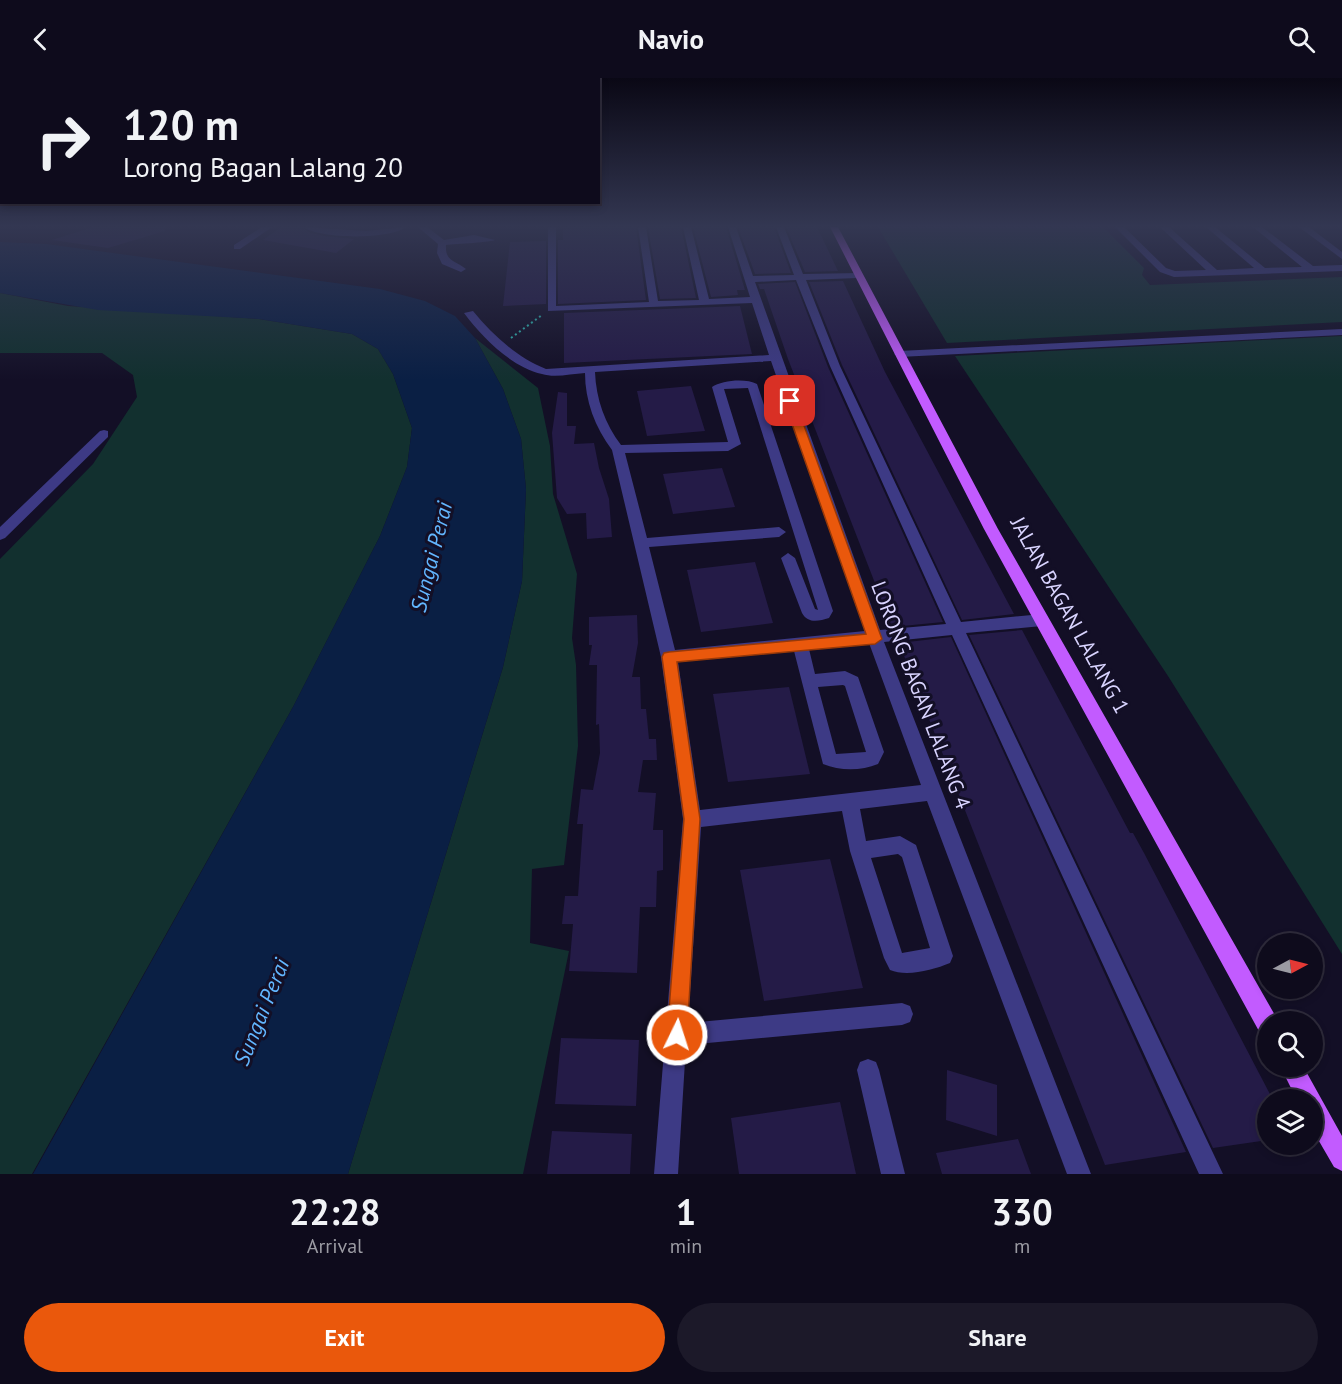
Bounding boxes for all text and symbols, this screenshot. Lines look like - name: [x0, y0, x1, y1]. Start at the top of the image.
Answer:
- text: Navio: [638, 22, 704, 56]
- icon: back: [24, 23, 57, 56]
- icon: search: [1285, 23, 1318, 56]
- text: 120 m: [123, 97, 239, 152]
- icon: right: [24, 102, 102, 180]
- text: Lorong Bagan Lalang 20: [123, 150, 403, 184]
- pin: [764, 375, 815, 426]
- icon: arrive: [773, 384, 806, 417]
- water label: Sungai Perai: [404, 498, 459, 615]
- street label: JALAN BAGAN LALANG 1: [1004, 511, 1135, 718]
- street label: LORONG BAGAN LALANG 4: [865, 577, 977, 813]
- north arrow: [1257, 933, 1323, 999]
- map controls: [1257, 933, 1323, 1155]
- water label: Sungai Perai: [227, 953, 296, 1069]
- position arrow: [645, 1003, 709, 1067]
- button: search: [1257, 1011, 1323, 1077]
- button: layers: [1257, 1089, 1323, 1155]
- text: 22:28: [289, 1188, 381, 1235]
- text: 1: [676, 1188, 696, 1235]
- text: 330: [992, 1188, 1053, 1235]
- text: Arrival: [307, 1233, 363, 1259]
- text: min: [670, 1233, 702, 1259]
- text: m: [1014, 1233, 1030, 1259]
- button: Exit: [24, 1303, 665, 1372]
- button: Share: [677, 1303, 1318, 1372]

